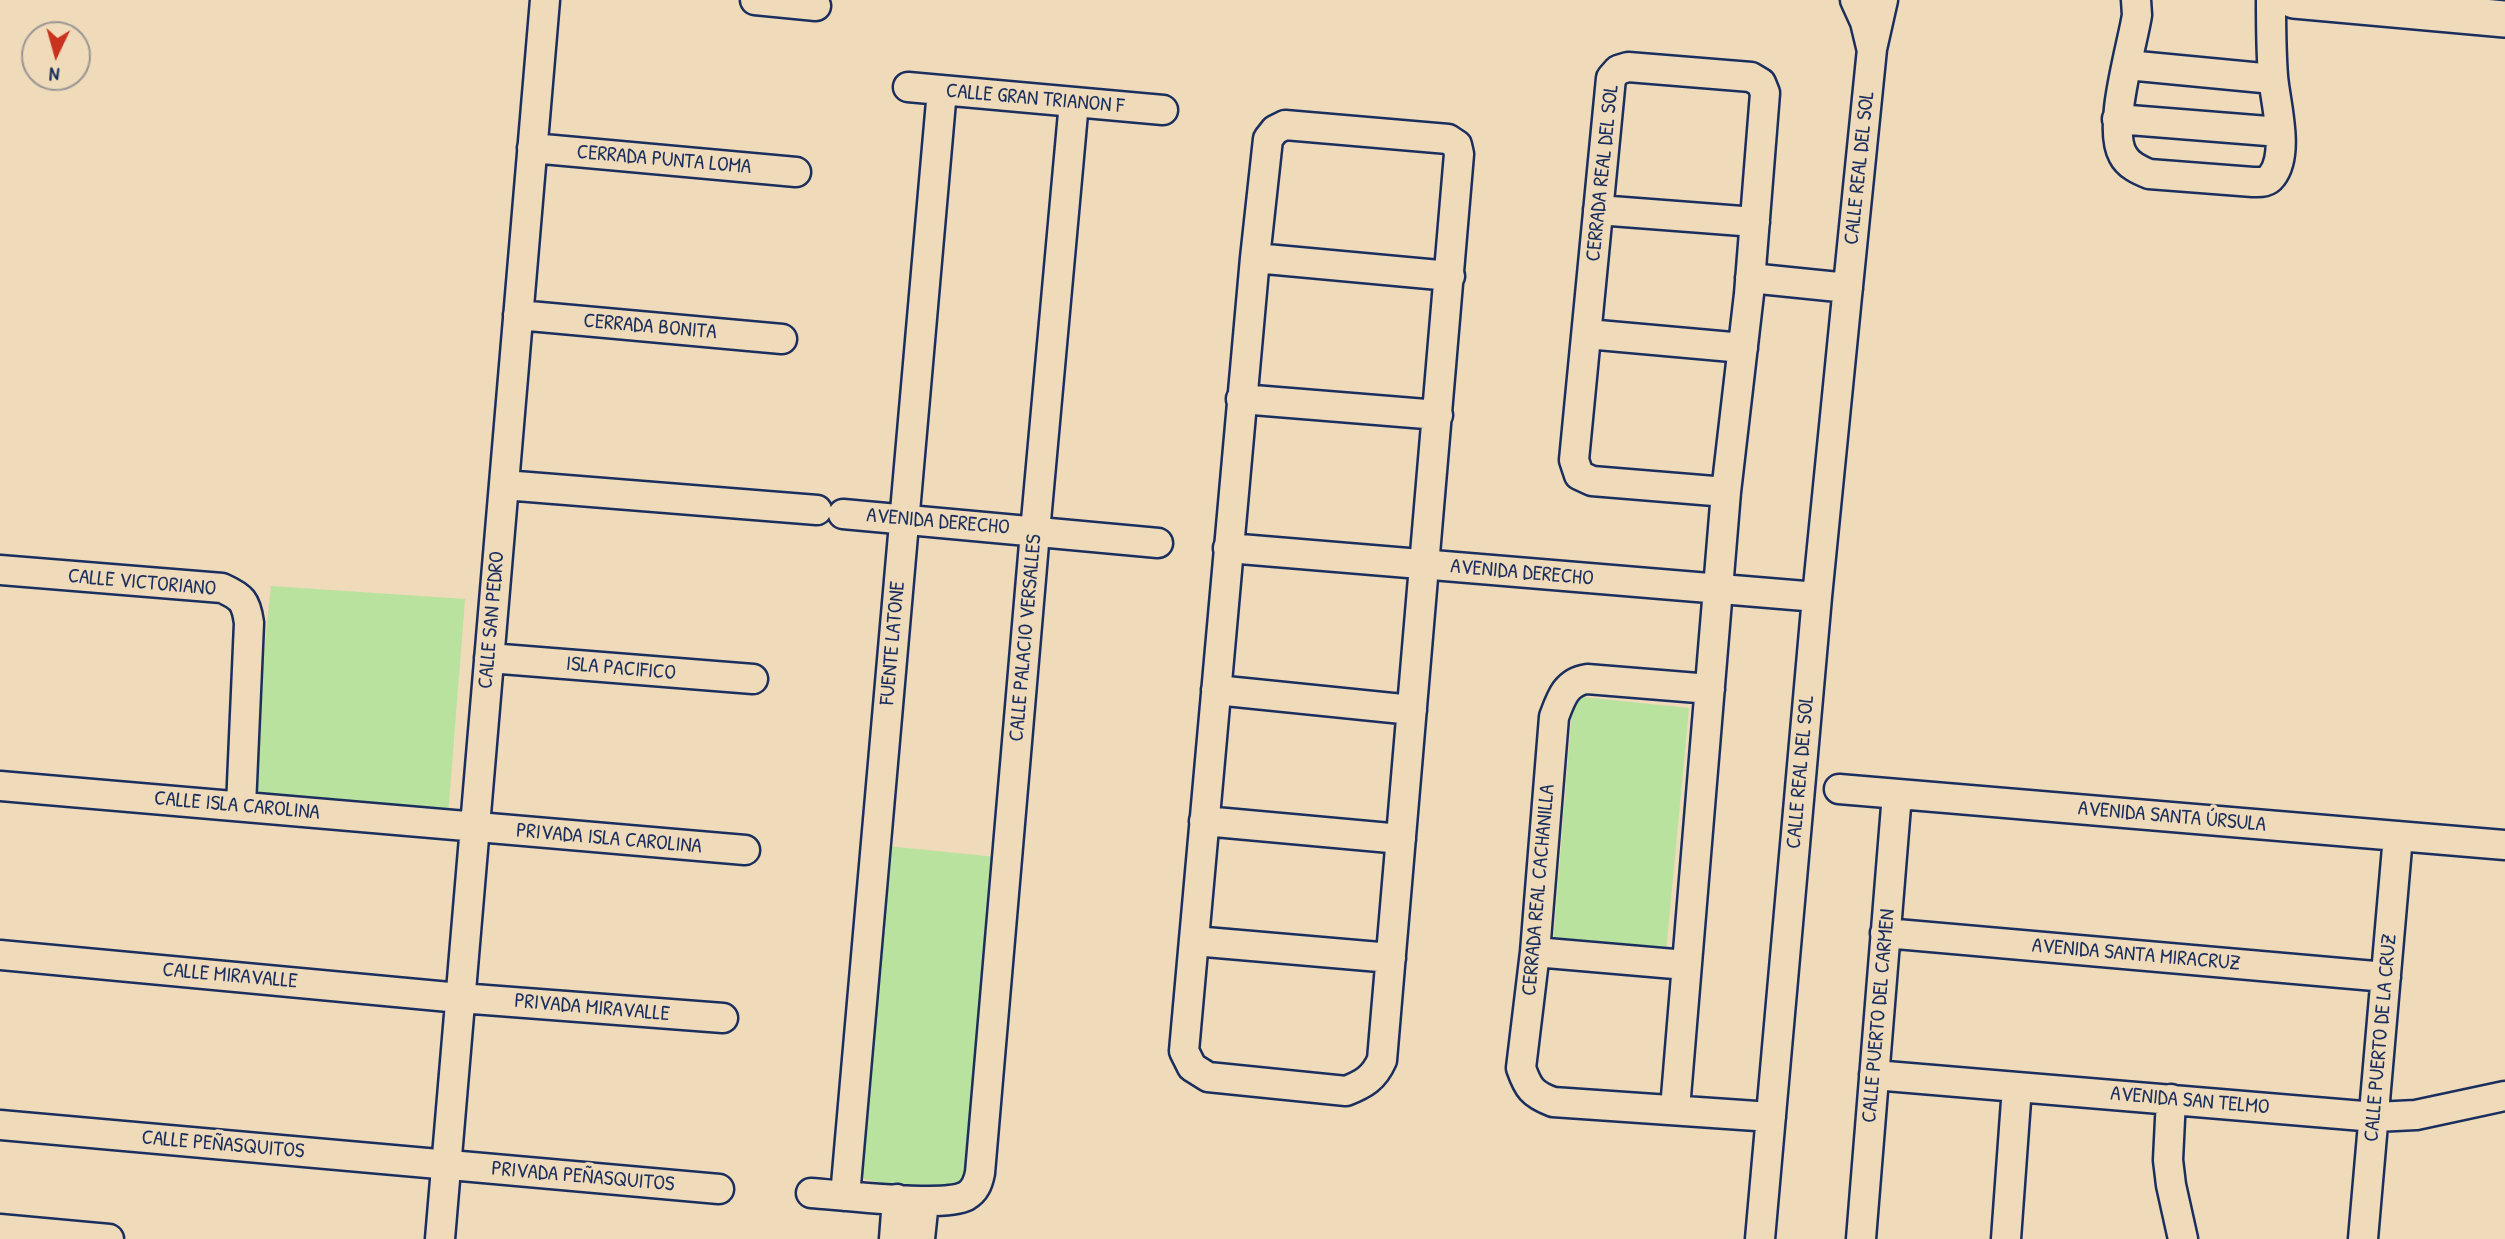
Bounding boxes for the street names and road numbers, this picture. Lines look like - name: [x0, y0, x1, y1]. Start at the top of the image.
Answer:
- street label: CALLE GRAN TRIANON F: [945, 79, 1125, 119]
- street label: CERRADA REAL DEL SOL: [1581, 83, 1625, 263]
- street label: CALLE REAL DEL SOL: [1839, 90, 1881, 246]
- street label: CERRADA PUNTA LOMA: [576, 140, 752, 180]
- street label: CERRADA BONITA: [582, 309, 718, 345]
- street label: AVENIDA DERECHO: [865, 503, 1011, 541]
- street label: CALLE PALACIO VERSALLES: [1004, 533, 1048, 743]
- street label: CALLE SAN PEDRO: [473, 550, 511, 690]
- street label: AVENIDA DERECHO: [1449, 554, 1595, 592]
- street label: CALLE VICTORIANO: [67, 564, 217, 602]
- street label: FUENTE LATONE: [875, 580, 911, 706]
- street label: ISLA PACIFICO: [565, 652, 677, 686]
- street label: CALLE REAL DEL SOL: [1782, 694, 1820, 850]
- street label: CERRADA REAL CACHANILLA: [1517, 783, 1561, 997]
- street label: CALLE ISLA CAROLINA: [153, 786, 321, 826]
- street label: AVENIDA SANTA ÚRSULA: [2077, 796, 2267, 838]
- street label: PRIVADA ISLA CAROLINA: [515, 818, 703, 860]
- street label: CALLE PUERTO DEL CARMEN: [1857, 908, 1901, 1124]
- street label: AVENIDA SANTA MIRACRUZ: [2031, 933, 2241, 977]
- street label: CALLE PUERTO DE LA CRUZ: [2359, 933, 2403, 1143]
- street label: CALLE MIRAVALLE: [161, 958, 299, 994]
- street label: PRIVADA MIRAVALLE: [513, 989, 671, 1027]
- street label: AVENIDA SAN TELMO: [2109, 1081, 2271, 1121]
- street label: CALLE PEÑASQUITOS: [141, 1125, 305, 1165]
- street label: PRIVADA PEÑASQUITOS: [491, 1156, 675, 1198]

